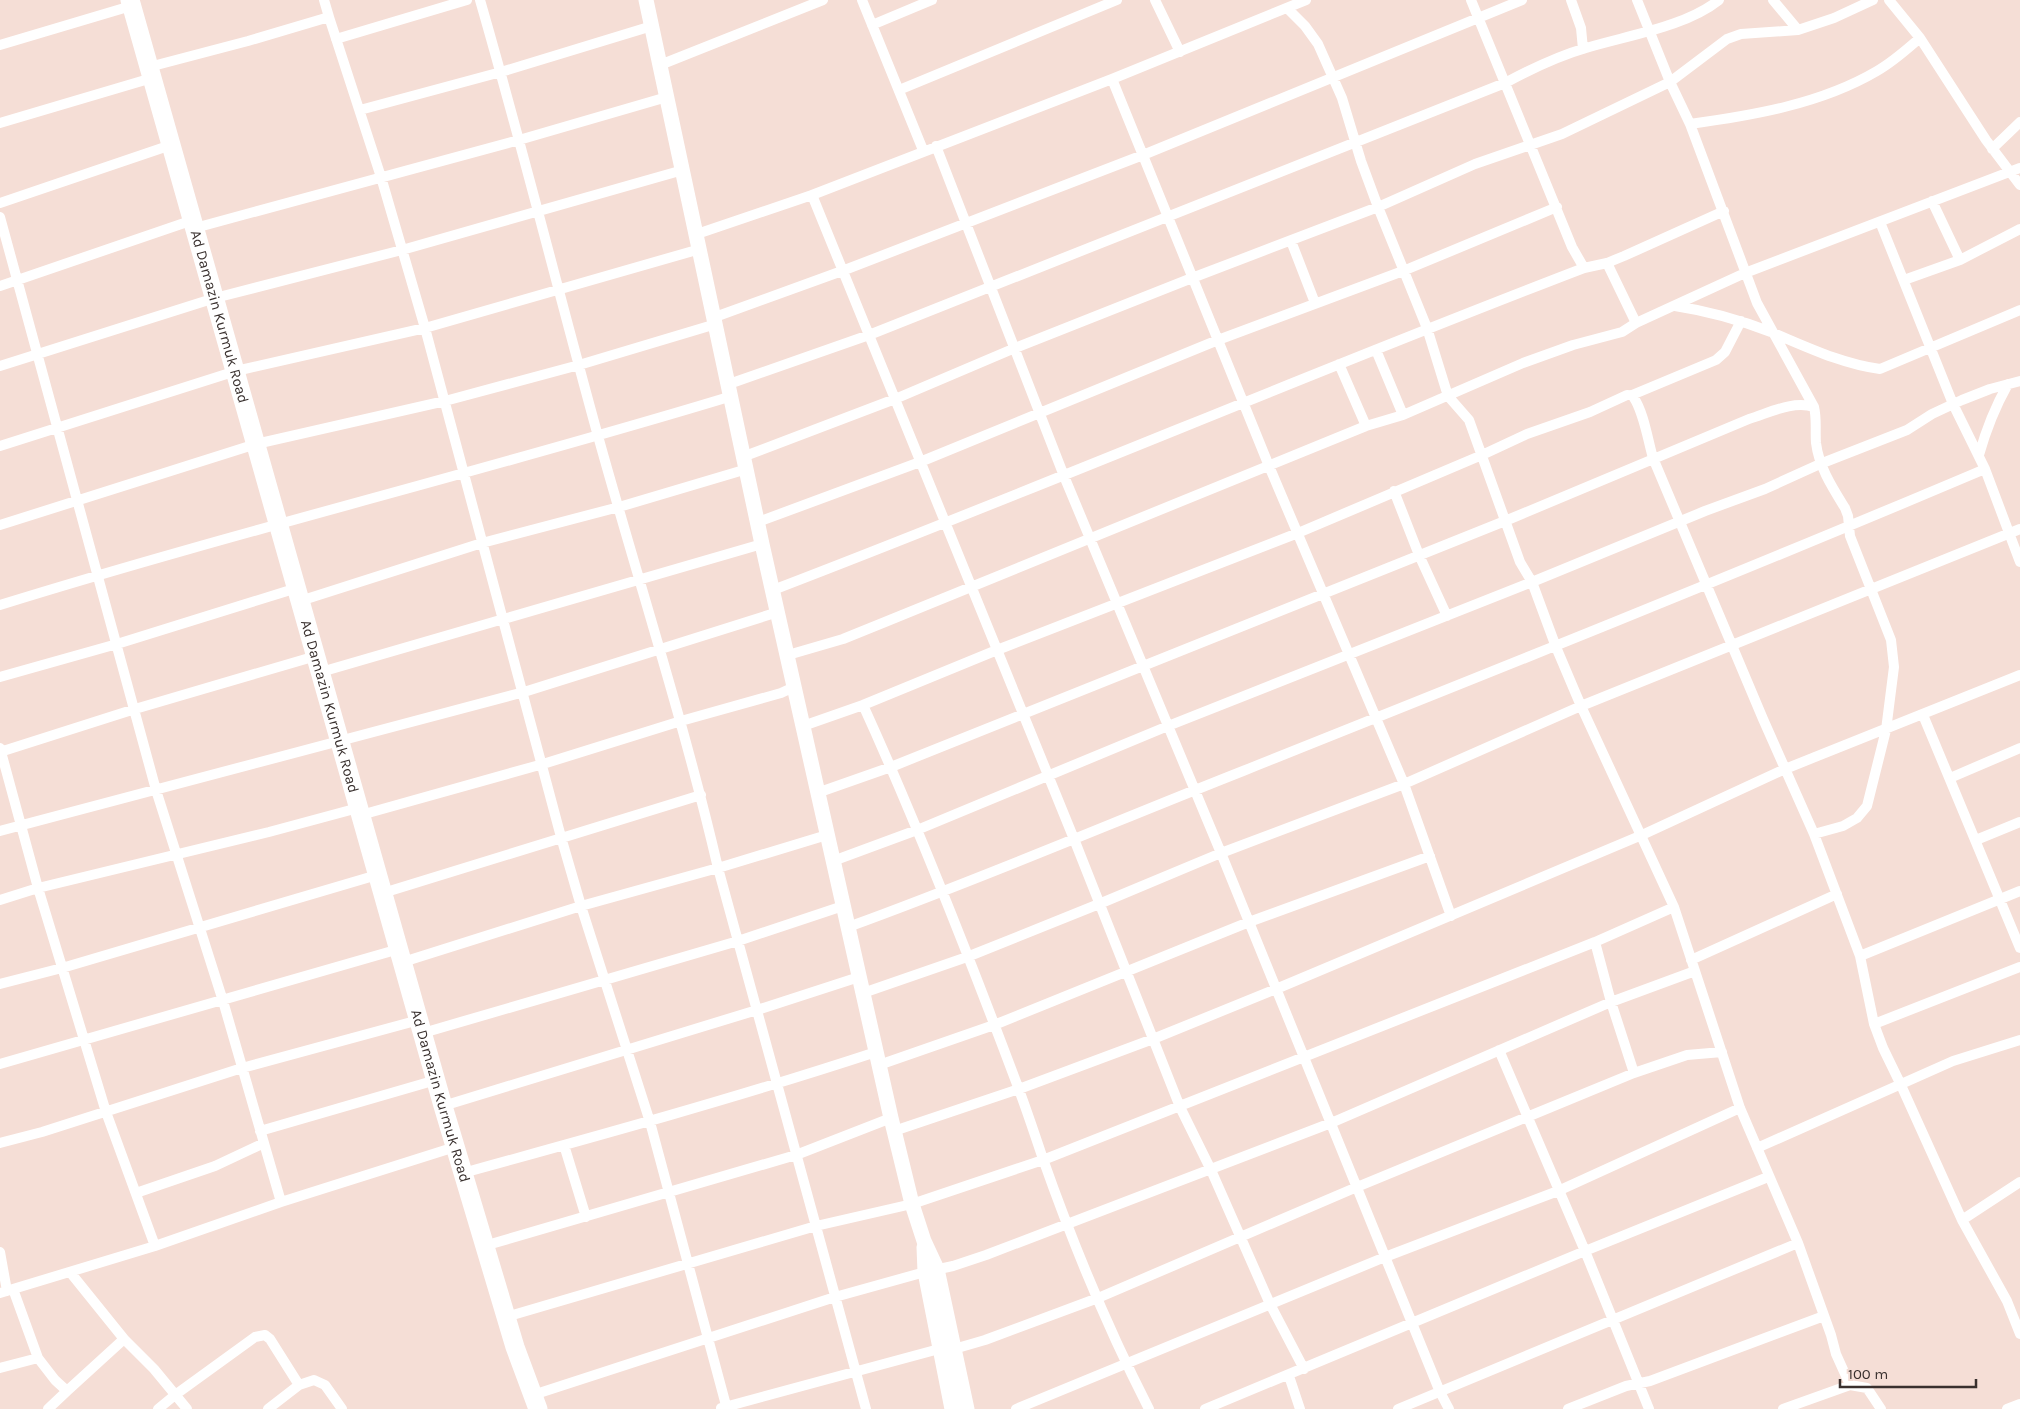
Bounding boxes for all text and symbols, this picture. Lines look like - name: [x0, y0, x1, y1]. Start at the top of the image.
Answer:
- street label: Ad Damazin Kurmuk Road: [187, 228, 253, 405]
- street label: Ad Damazin Kurmuk Road: [297, 618, 363, 795]
- street label: Ad Damazin Kurmuk Road: [407, 1007, 474, 1184]
- scale bar: [1840, 1356, 1976, 1388]
- text: 100 m: [1848, 1365, 1888, 1383]

